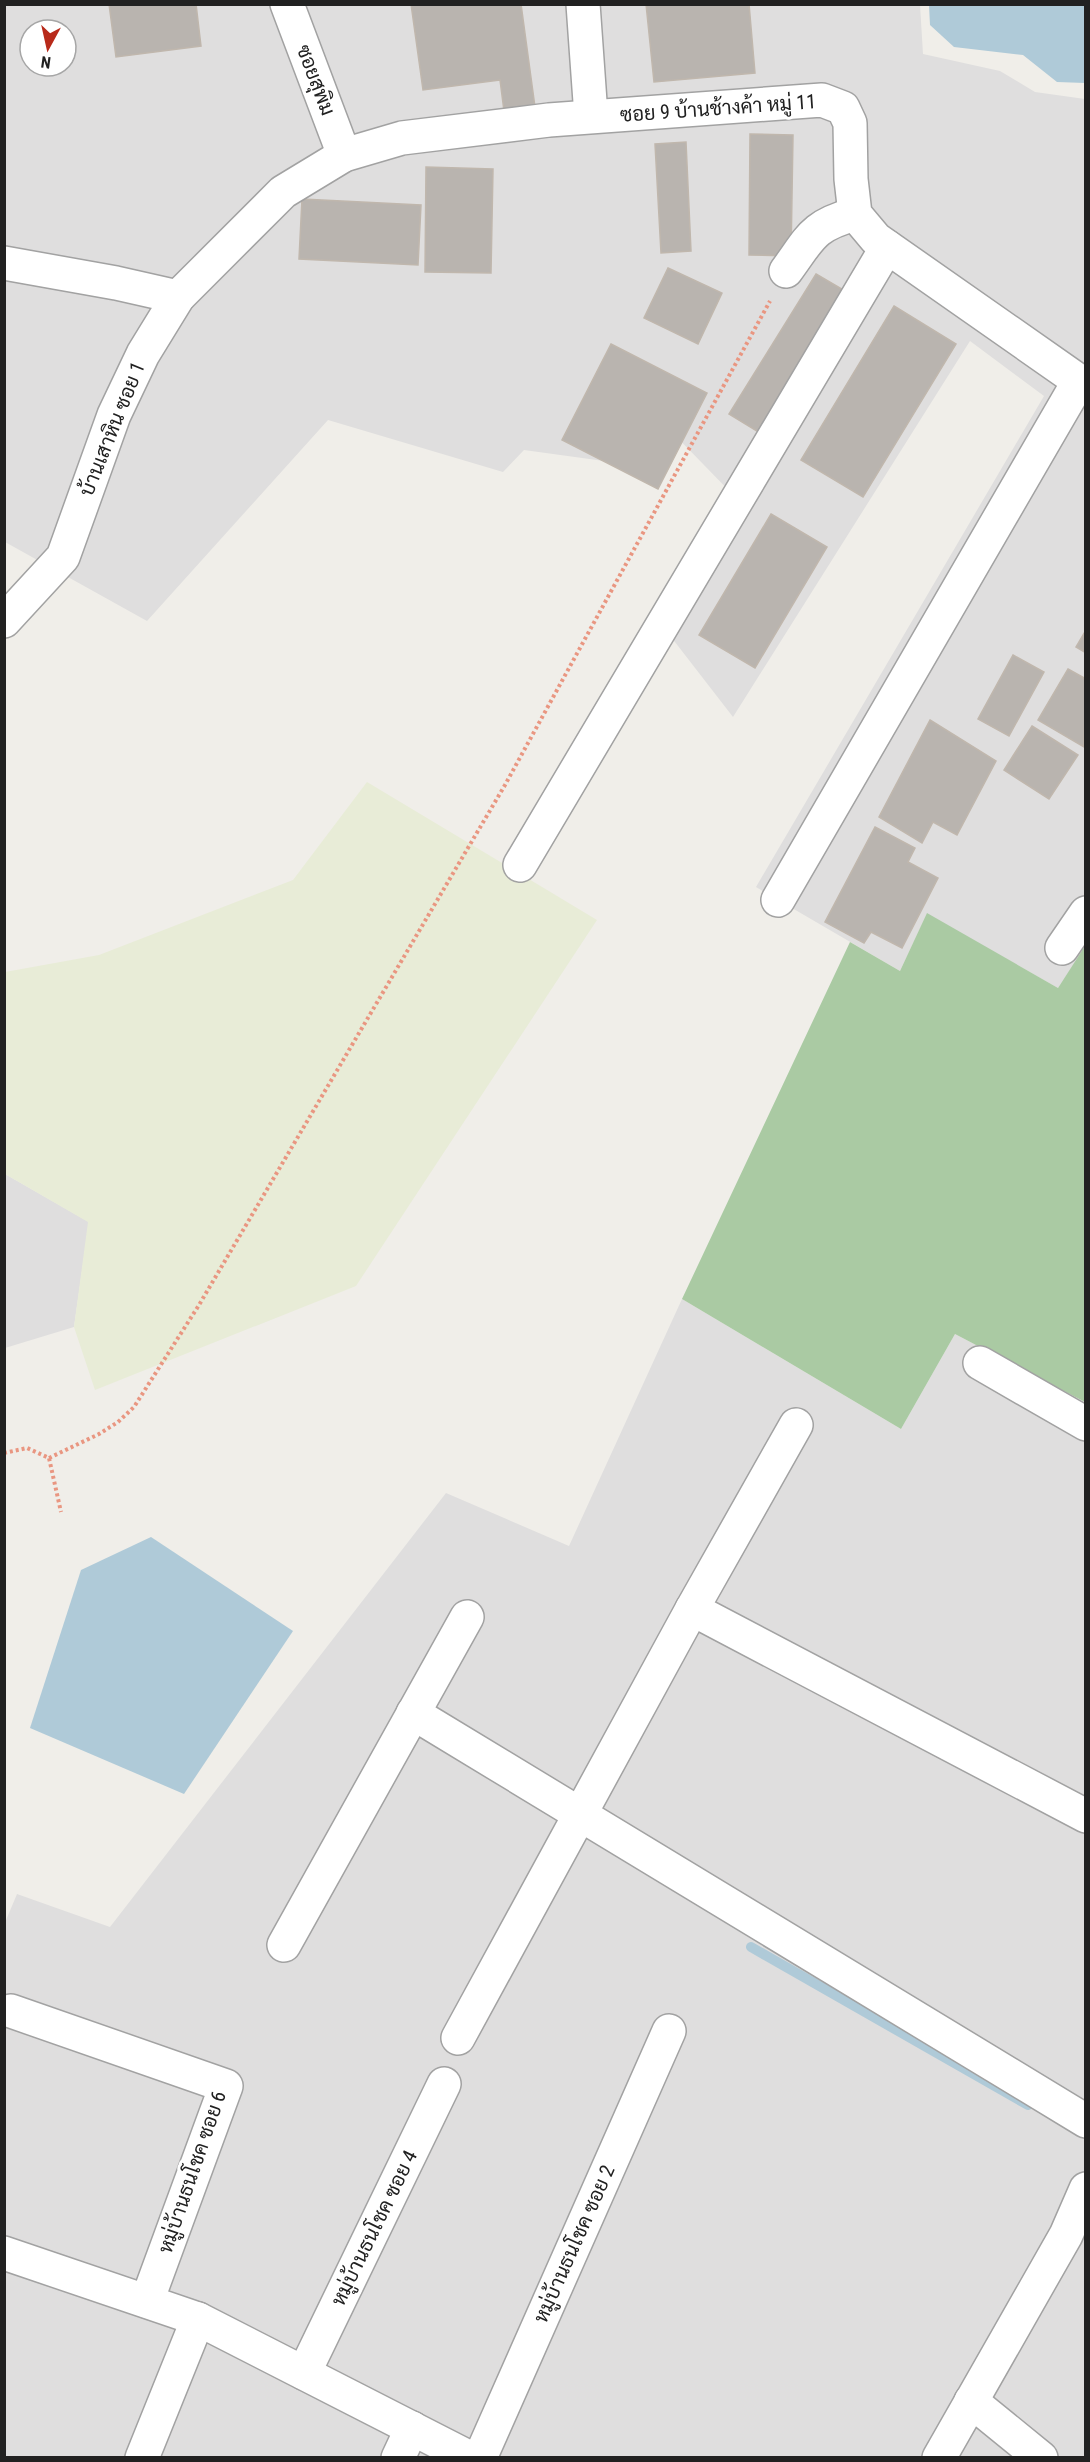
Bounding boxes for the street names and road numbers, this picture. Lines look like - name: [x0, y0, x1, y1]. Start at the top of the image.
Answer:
- street label: ซอยสุพิม: [290, 41, 340, 119]
- street label: ซอย 9 บ้านช้างค้า หมู่ 11: [619, 89, 817, 130]
- street label: บ้านเสาหิน ซอย 1: [74, 358, 150, 500]
- street label: หมู่บ้านธนโชค ซอย 6: [152, 2087, 234, 2257]
- street label: หมู่บ้านธนโชค ซอย 4: [325, 2146, 425, 2311]
- street label: หมู่บ้านธนโชค ซอย 2: [528, 2161, 622, 2328]

